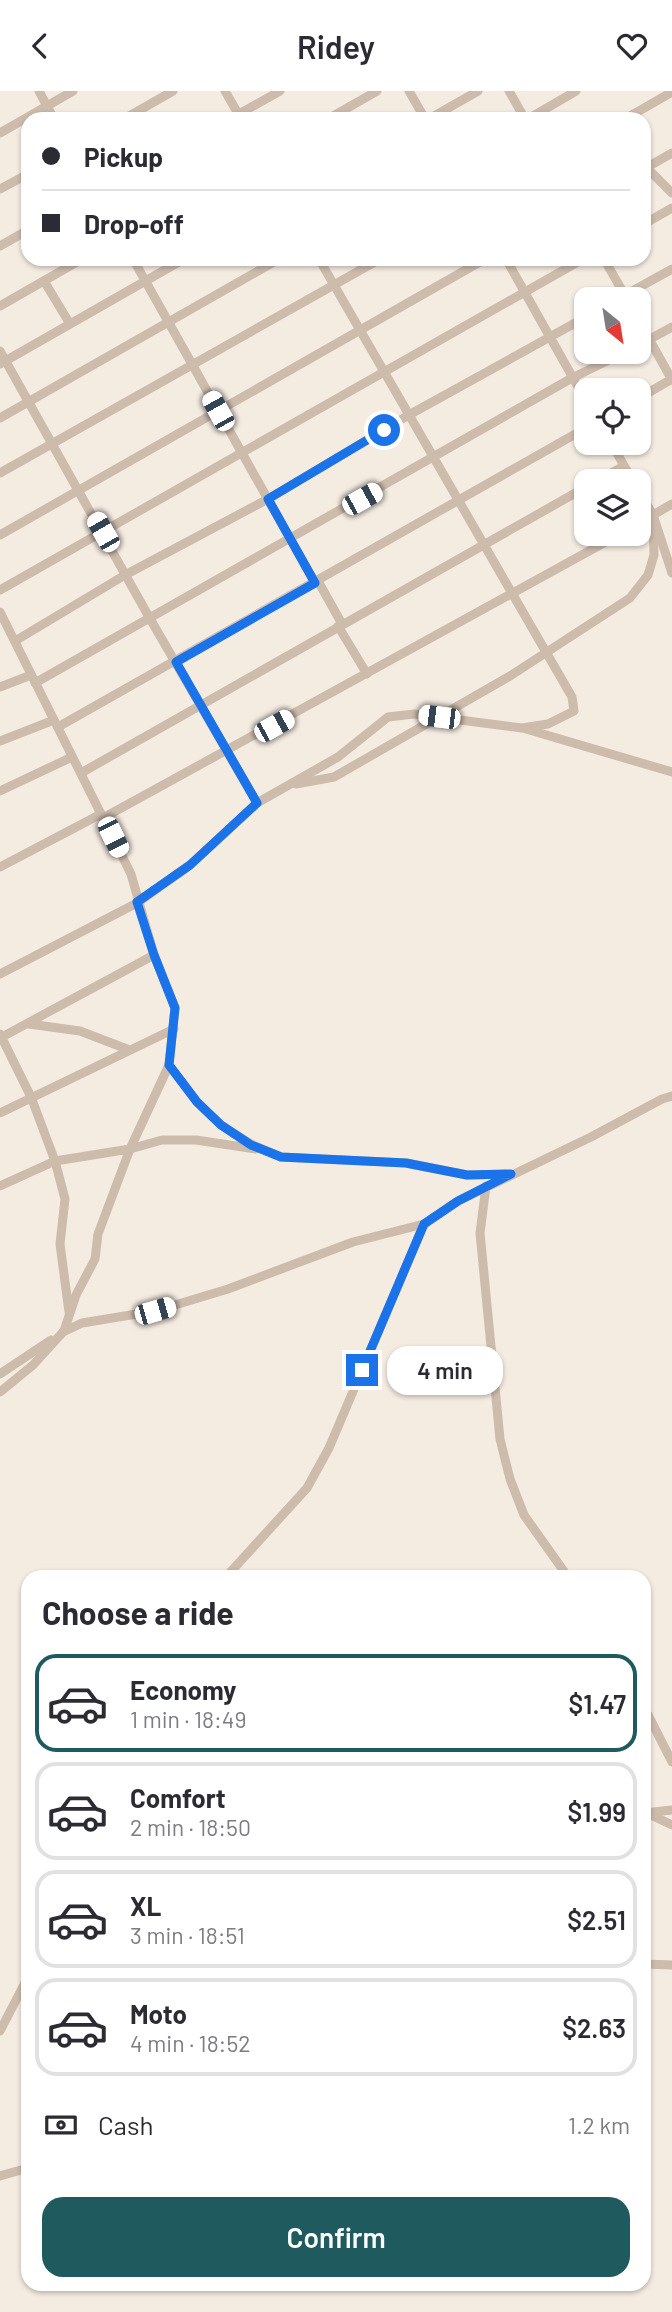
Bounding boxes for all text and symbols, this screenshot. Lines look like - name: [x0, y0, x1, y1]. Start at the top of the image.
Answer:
- icon: back: [21, 27, 59, 65]
- text: Ridey: [297, 27, 375, 65]
- icon: heart: [613, 27, 651, 65]
- text: Pickup: [84, 141, 163, 172]
- text: Drop-off: [84, 208, 184, 239]
- north arrow: [574, 287, 651, 364]
- map controls: [574, 287, 651, 546]
- button: locate: [574, 378, 651, 455]
- car: [199, 388, 238, 434]
- route start: [368, 414, 400, 446]
- button: layers: [574, 469, 651, 546]
- car: [339, 480, 386, 518]
- car: [84, 509, 123, 555]
- car: [417, 704, 462, 730]
- car: [251, 707, 298, 745]
- car: [95, 814, 132, 860]
- car: [132, 1295, 179, 1327]
- callout: 4 min: [386, 1345, 502, 1395]
- route end: [346, 1354, 378, 1386]
- text: 4 min: [417, 1356, 473, 1384]
- text: Choose a ride: [42, 1593, 234, 1631]
- icon: car: [46, 1672, 109, 1735]
- text: Economy: [130, 1674, 236, 1705]
- text: $1.47: [569, 1688, 626, 1719]
- text: 1 min · 18:49: [130, 1705, 246, 1733]
- icon: car: [46, 1780, 109, 1843]
- text: Comfort: [130, 1782, 226, 1813]
- text: $1.99: [568, 1796, 626, 1827]
- text: 2 min · 18:50: [130, 1813, 251, 1841]
- icon: car: [46, 1888, 109, 1951]
- text: XL: [130, 1890, 161, 1921]
- text: $2.51: [567, 1904, 626, 1935]
- text: 3 min · 18:51: [130, 1921, 245, 1949]
- icon: car: [46, 1996, 109, 2059]
- text: Moto: [130, 1998, 187, 2029]
- text: $2.63: [562, 2012, 626, 2043]
- text: 4 min · 18:52: [130, 2029, 251, 2057]
- icon: cash: [42, 2106, 80, 2144]
- text: Cash: [98, 2109, 153, 2140]
- text: 1.2 km: [568, 2111, 630, 2139]
- button: Confirm: [42, 2197, 630, 2277]

